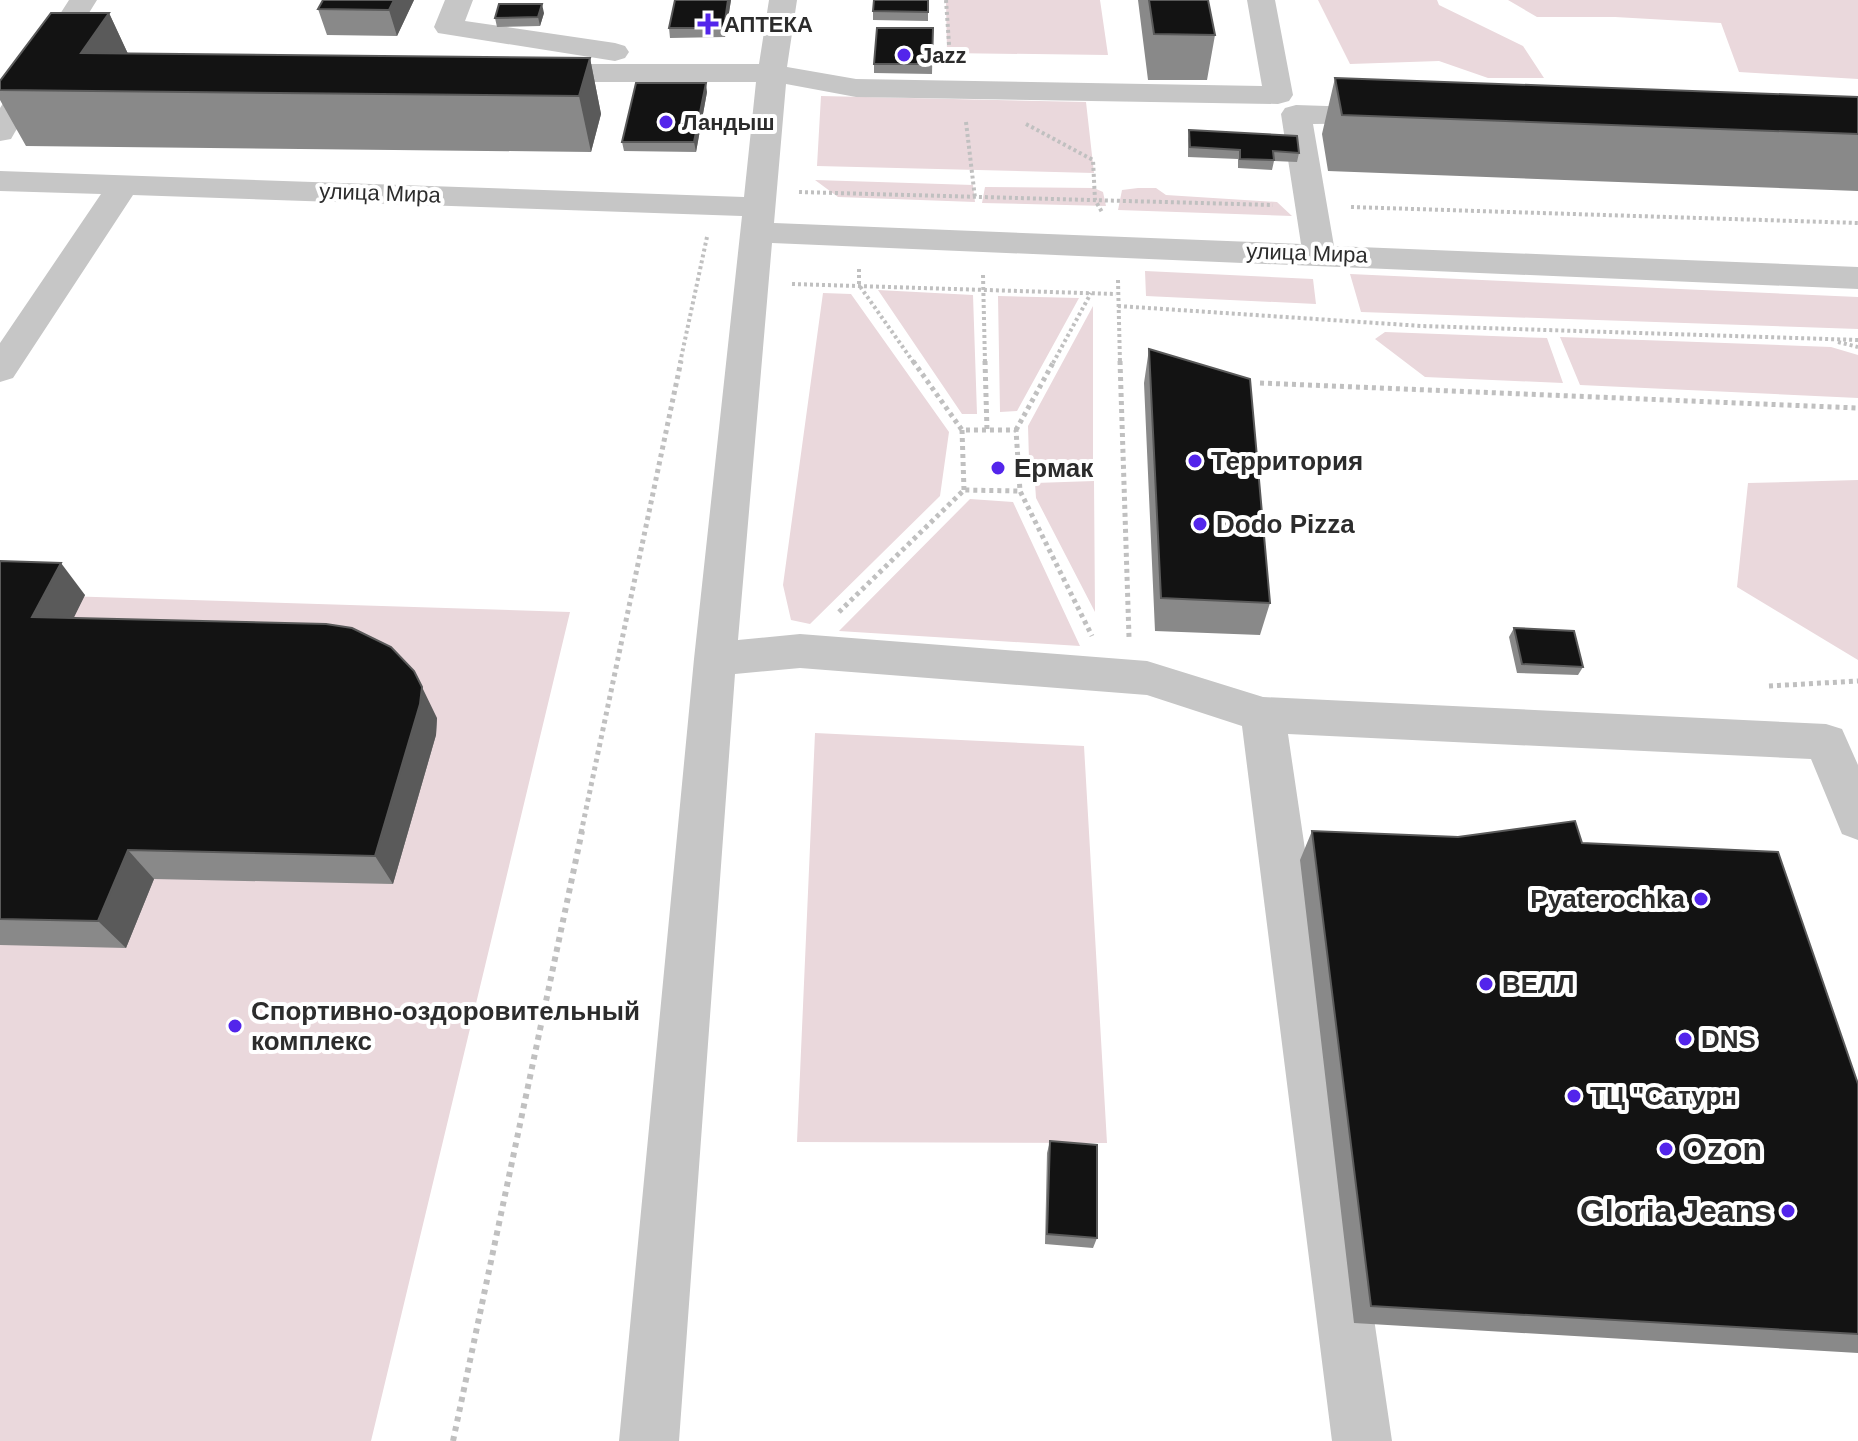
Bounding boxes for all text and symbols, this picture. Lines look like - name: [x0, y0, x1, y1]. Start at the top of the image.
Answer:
- place label: АПТЕКА: [724, 12, 813, 37]
- marker: АПТЕКА: [699, 15, 717, 33]
- place label: Jazz: [920, 43, 966, 68]
- marker: Jazz: [895, 46, 913, 64]
- place label: Ландыш: [682, 110, 775, 135]
- marker: Ландыш: [657, 113, 675, 131]
- street label: улица Мира: [319, 178, 442, 208]
- street label: улица Мира: [1246, 238, 1369, 268]
- place label: Территория: [1211, 446, 1363, 476]
- marker: Территория: [1186, 452, 1204, 470]
- place label: Ермак: [1014, 453, 1094, 483]
- marker: Ермак: [989, 459, 1007, 477]
- place label: Dodo Pizza: [1216, 509, 1355, 539]
- marker: Dodo Pizza: [1191, 515, 1209, 533]
- place label: Pyaterochka: [1530, 884, 1686, 914]
- marker: Pyaterochka: [1692, 890, 1710, 908]
- place label: ВЕЛЛ: [1502, 969, 1575, 999]
- marker: ВЕЛЛ: [1477, 975, 1495, 993]
- place label: Спортивно-оздоровительный комплекс: [251, 996, 640, 1056]
- marker: Спортивно-оздоровительный комплекс: [226, 1017, 244, 1035]
- place label: DNS: [1701, 1024, 1756, 1054]
- marker: DNS: [1676, 1030, 1694, 1048]
- place label: ТЦ "Сатурн: [1590, 1081, 1737, 1111]
- marker: ТЦ "Сатурн: [1565, 1087, 1583, 1105]
- place label: Ozon: [1682, 1131, 1762, 1167]
- marker: Ozon: [1657, 1140, 1675, 1158]
- place label: Gloria Jeans: [1580, 1193, 1772, 1229]
- marker: Gloria Jeans: [1779, 1202, 1797, 1220]

